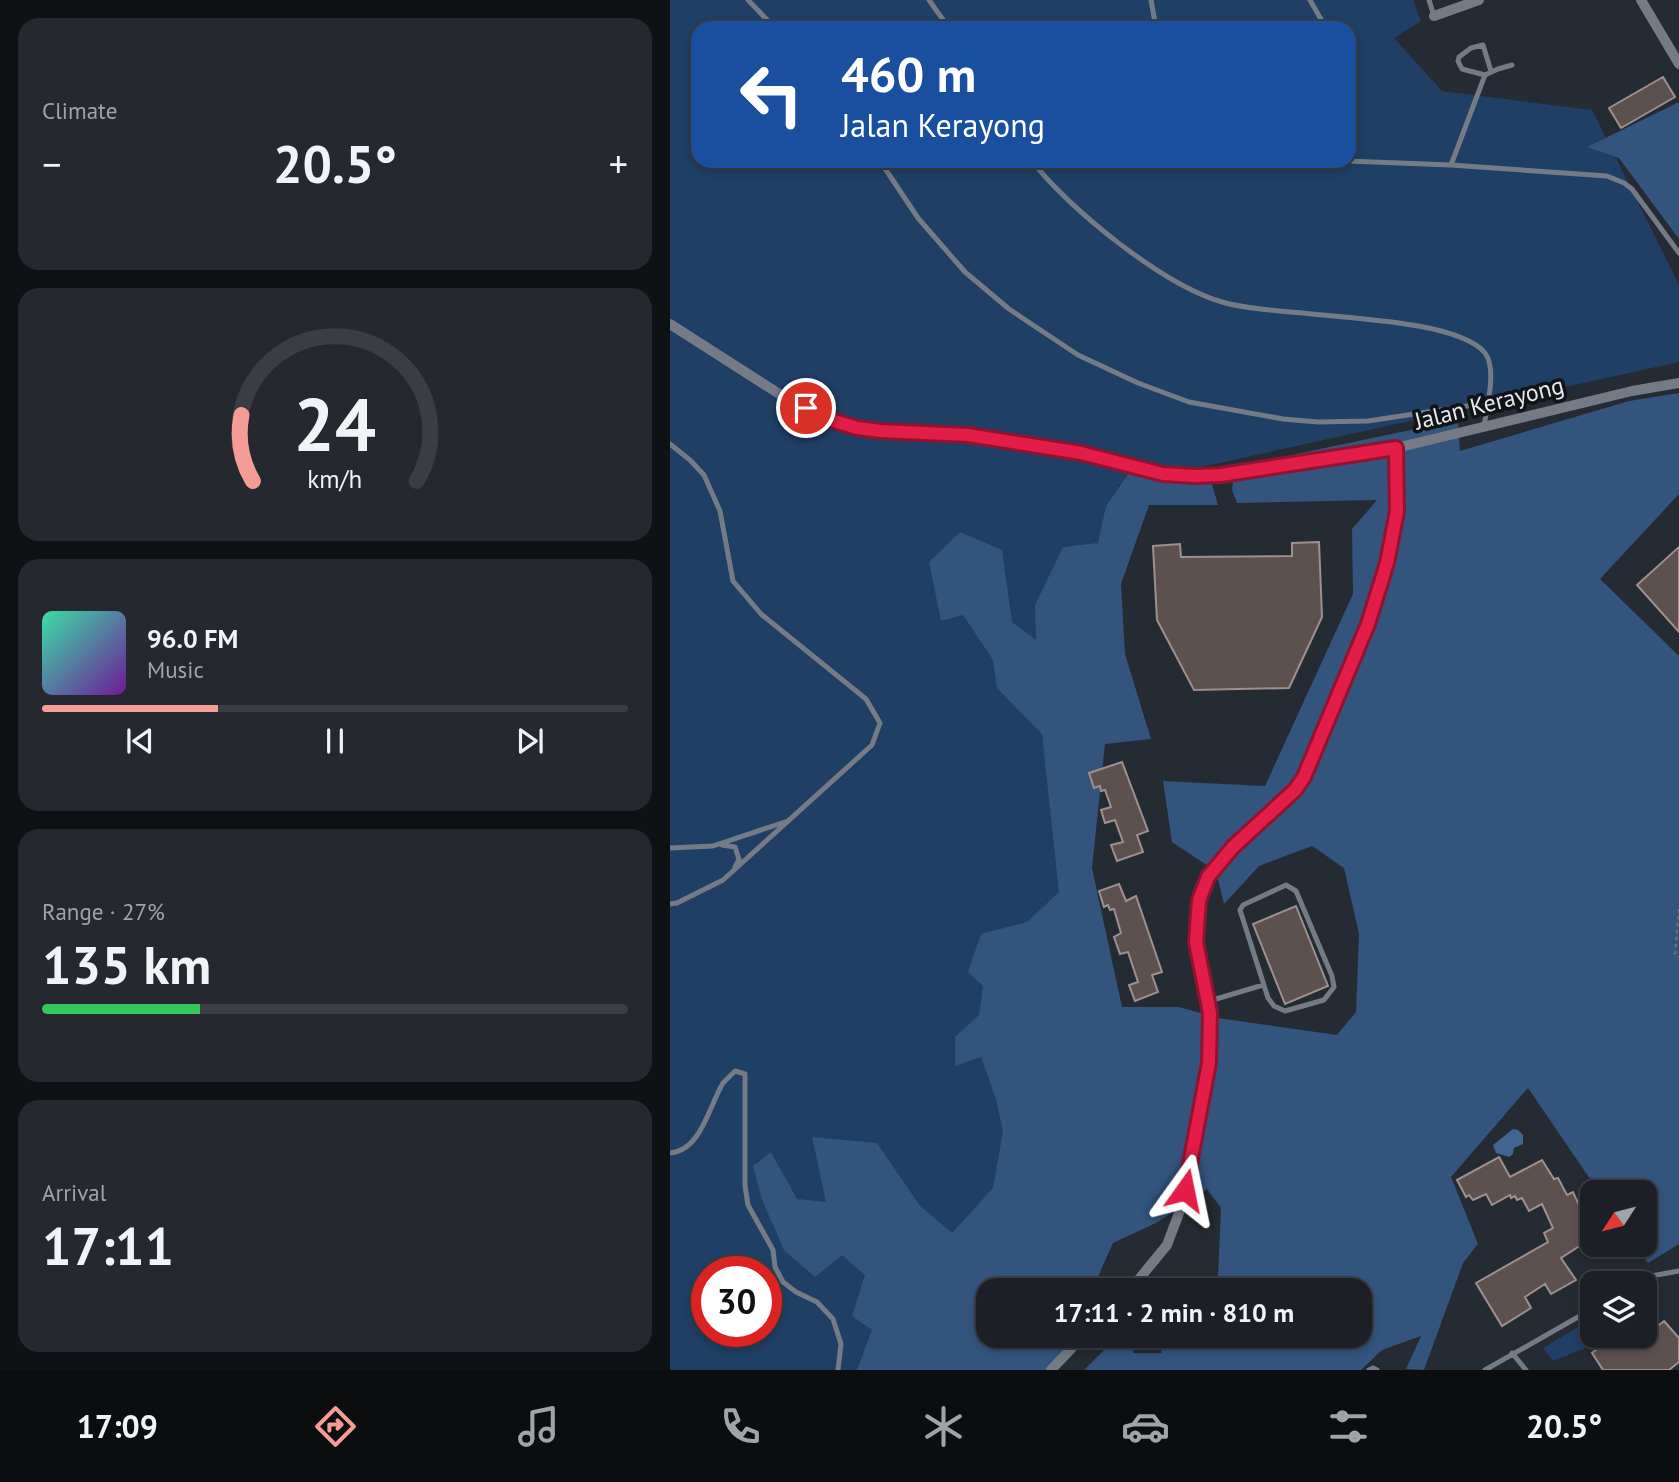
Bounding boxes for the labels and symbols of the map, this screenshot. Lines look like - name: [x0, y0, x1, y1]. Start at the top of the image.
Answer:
- street label: Jalan Kerayong: [1410, 369, 1567, 437]
- pin: [776, 378, 836, 438]
- position arrow: [1148, 1153, 1222, 1227]
- north arrow: [1580, 1180, 1657, 1256]
- speed limit sign: 30: [691, 1256, 782, 1347]

